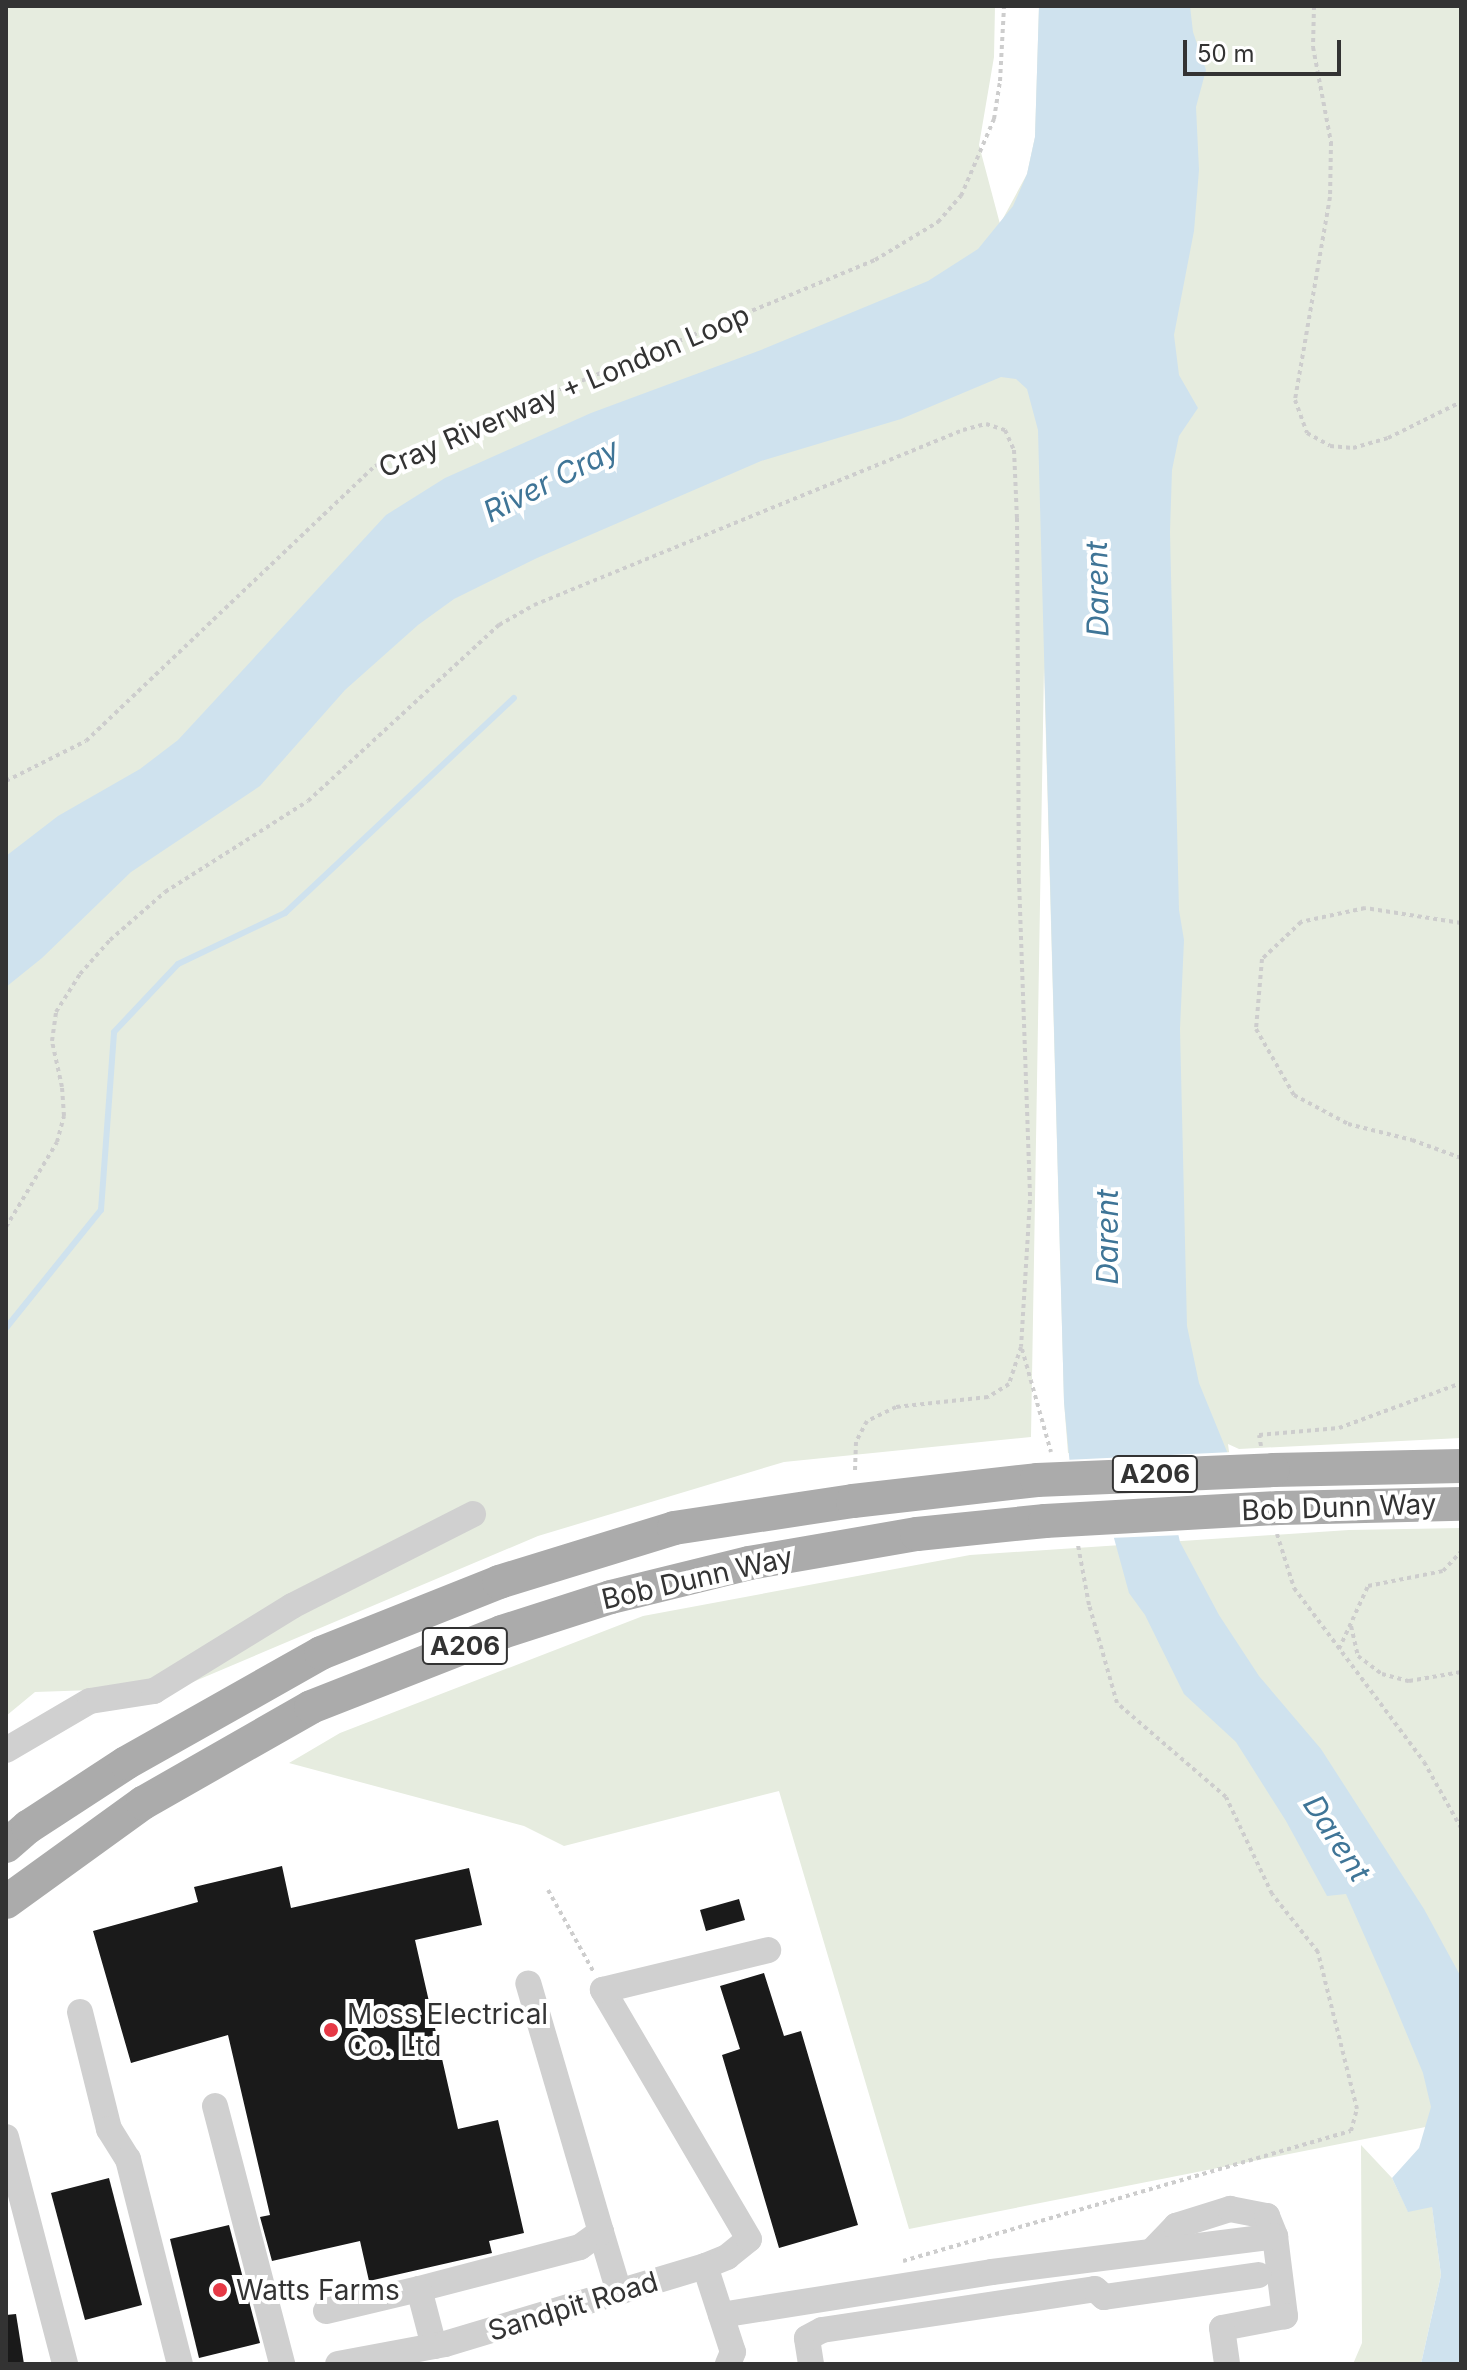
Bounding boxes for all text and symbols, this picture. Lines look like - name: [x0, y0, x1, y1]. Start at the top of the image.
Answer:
- scale bar: [1187, 24, 1345, 74]
- text: 50 m: [1197, 39, 1255, 68]
- street label: Cray Riverway + London Loop: [374, 298, 754, 484]
- water label: River Cray: [477, 430, 625, 530]
- water label: Darent: [1078, 541, 1116, 637]
- water label: Darent: [1089, 1189, 1125, 1285]
- road number: A206: [1111, 1452, 1199, 1496]
- street label: Bob Dunn Way: [1241, 1487, 1437, 1527]
- street label: Bob Dunn Way: [598, 1540, 796, 1616]
- road number: A206: [421, 1624, 509, 1668]
- water label: Darent: [1296, 1788, 1378, 1888]
- place label: Moss Electrical Co. Ltd: [347, 1997, 548, 2063]
- marker: Moss Electrical Co. Ltd: [322, 2021, 340, 2039]
- street label: Sandpit Road: [484, 2264, 662, 2348]
- place label: Watts Farms: [236, 2273, 400, 2307]
- marker: Watts Farms: [211, 2281, 229, 2299]

